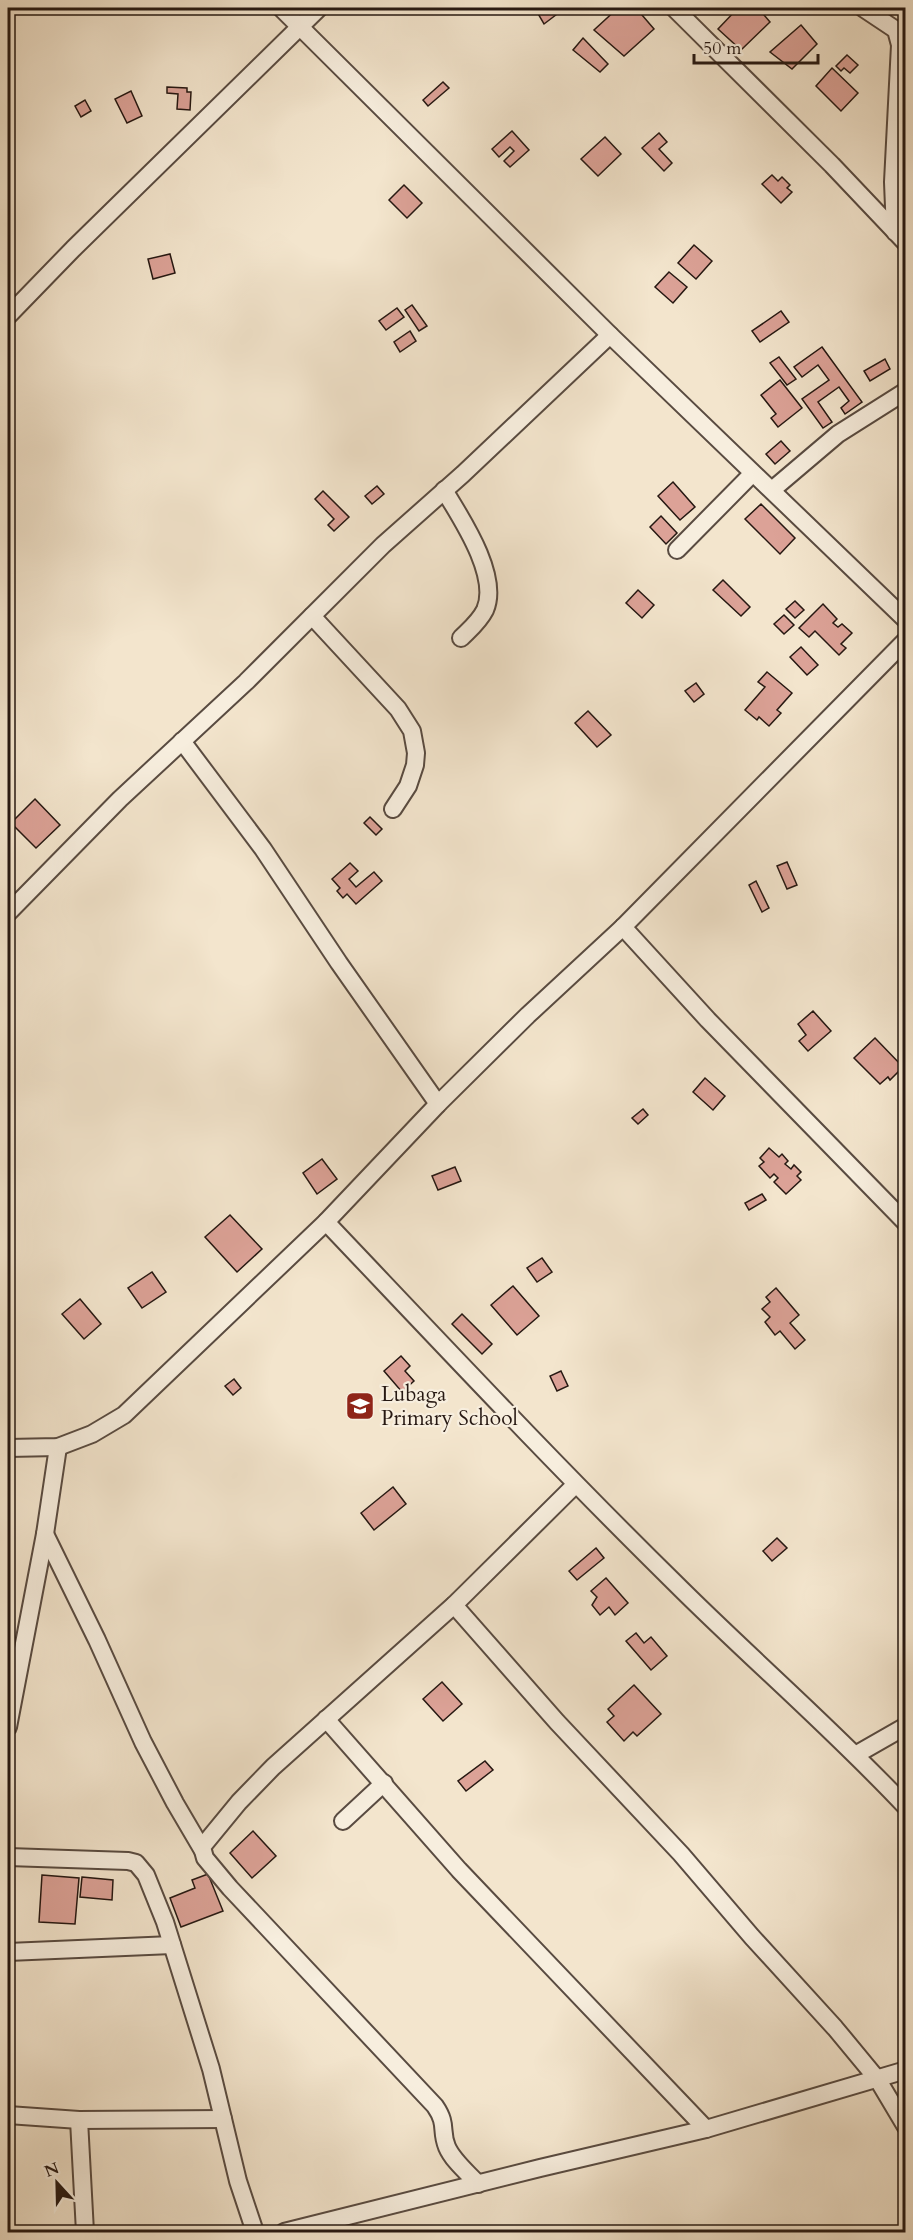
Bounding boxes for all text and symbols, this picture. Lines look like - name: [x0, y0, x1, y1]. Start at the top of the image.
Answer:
- scale bar: [694, 27, 818, 65]
- text: 50 m: [703, 36, 742, 61]
- place label: Lubaga Primary School: [381, 1380, 518, 1433]
- school or university icon: Lubaga Primary School: [344, 1390, 376, 1422]
- north arrow: [27, 2153, 87, 2213]
- text: N: [41, 2157, 62, 2183]

